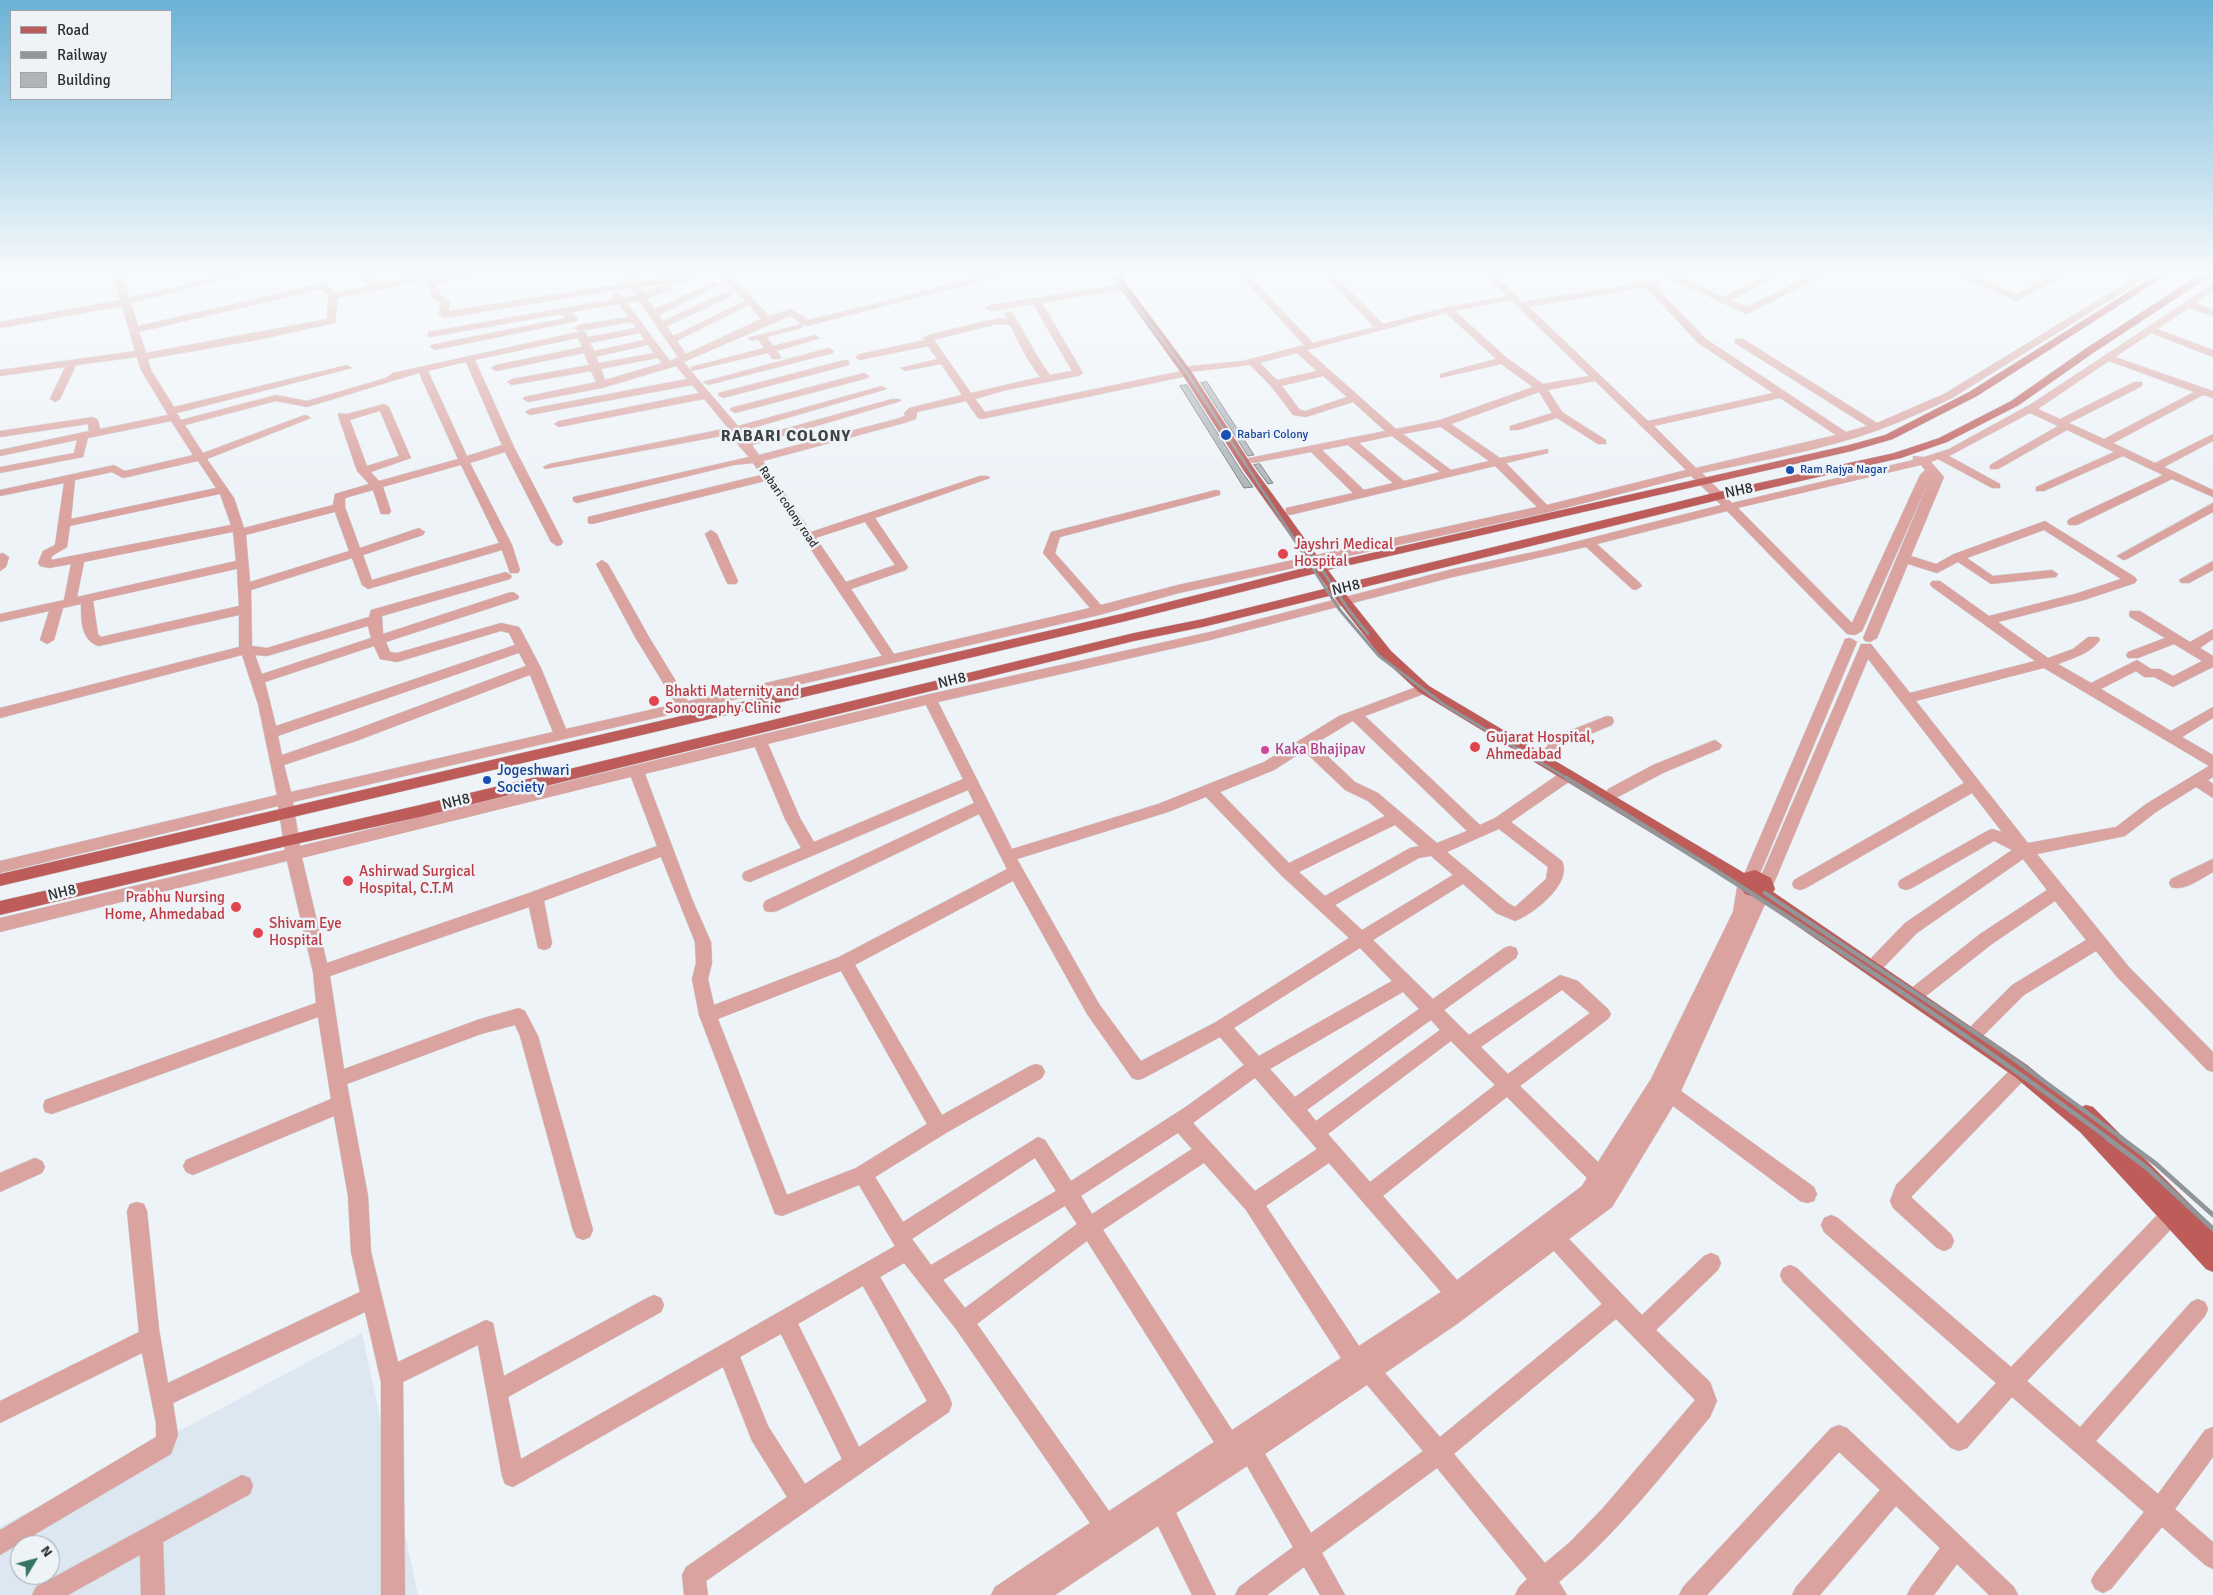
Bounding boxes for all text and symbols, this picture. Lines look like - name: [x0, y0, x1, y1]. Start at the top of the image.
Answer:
- legend: [10, 10, 172, 100]
- text: Road: [57, 21, 89, 39]
- text: Railway: [57, 46, 107, 64]
- text: Building: [57, 71, 111, 89]
- district label: RABARI COLONY: [719, 427, 853, 447]
- marker: Rabari Colony: [1219, 428, 1233, 442]
- place label: Rabari Colony: [1237, 428, 1308, 442]
- place label: Ram Rajya Nagar: [1800, 463, 1887, 477]
- street label: Rabari colony road: [755, 464, 821, 550]
- marker: Ram Rajya Nagar: [1784, 464, 1796, 476]
- street label: NH8: [1723, 479, 1755, 503]
- place label: Jayshri Medical Hospital: [1294, 536, 1393, 571]
- marker: Jayshri Medical Hospital: [1276, 547, 1290, 561]
- street label: NH8: [1330, 576, 1362, 600]
- street label: NH8: [936, 669, 968, 693]
- place label: Bhakti Maternity and Sonography Clinic: [665, 683, 799, 718]
- marker: Bhakti Maternity and Sonography Clinic: [647, 694, 661, 708]
- place label: Gujarat Hospital, Ahmedabad: [1486, 729, 1595, 764]
- marker: Gujarat Hospital, Ahmedabad: [1468, 740, 1482, 754]
- place label: Kaka Bhajipav: [1275, 741, 1365, 759]
- marker: Kaka Bhajipav: [1259, 744, 1271, 756]
- place label: Jogeshwari Society: [497, 762, 570, 797]
- marker: Jogeshwari Society: [481, 774, 493, 786]
- street label: NH8: [440, 790, 472, 814]
- place label: Ashirwad Surgical Hospital, C.T.M: [359, 863, 475, 898]
- marker: Ashirwad Surgical Hospital, C.T.M: [341, 874, 355, 888]
- street label: NH8: [46, 881, 78, 905]
- place label: Prabhu Nursing Home, Ahmedabad: [105, 889, 225, 924]
- marker: Prabhu Nursing Home, Ahmedabad: [229, 900, 243, 914]
- place label: Shivam Eye Hospital: [269, 915, 342, 950]
- marker: Shivam Eye Hospital: [251, 926, 265, 940]
- north arrow: [10, 1535, 60, 1585]
- text: N: [37, 1542, 56, 1560]

